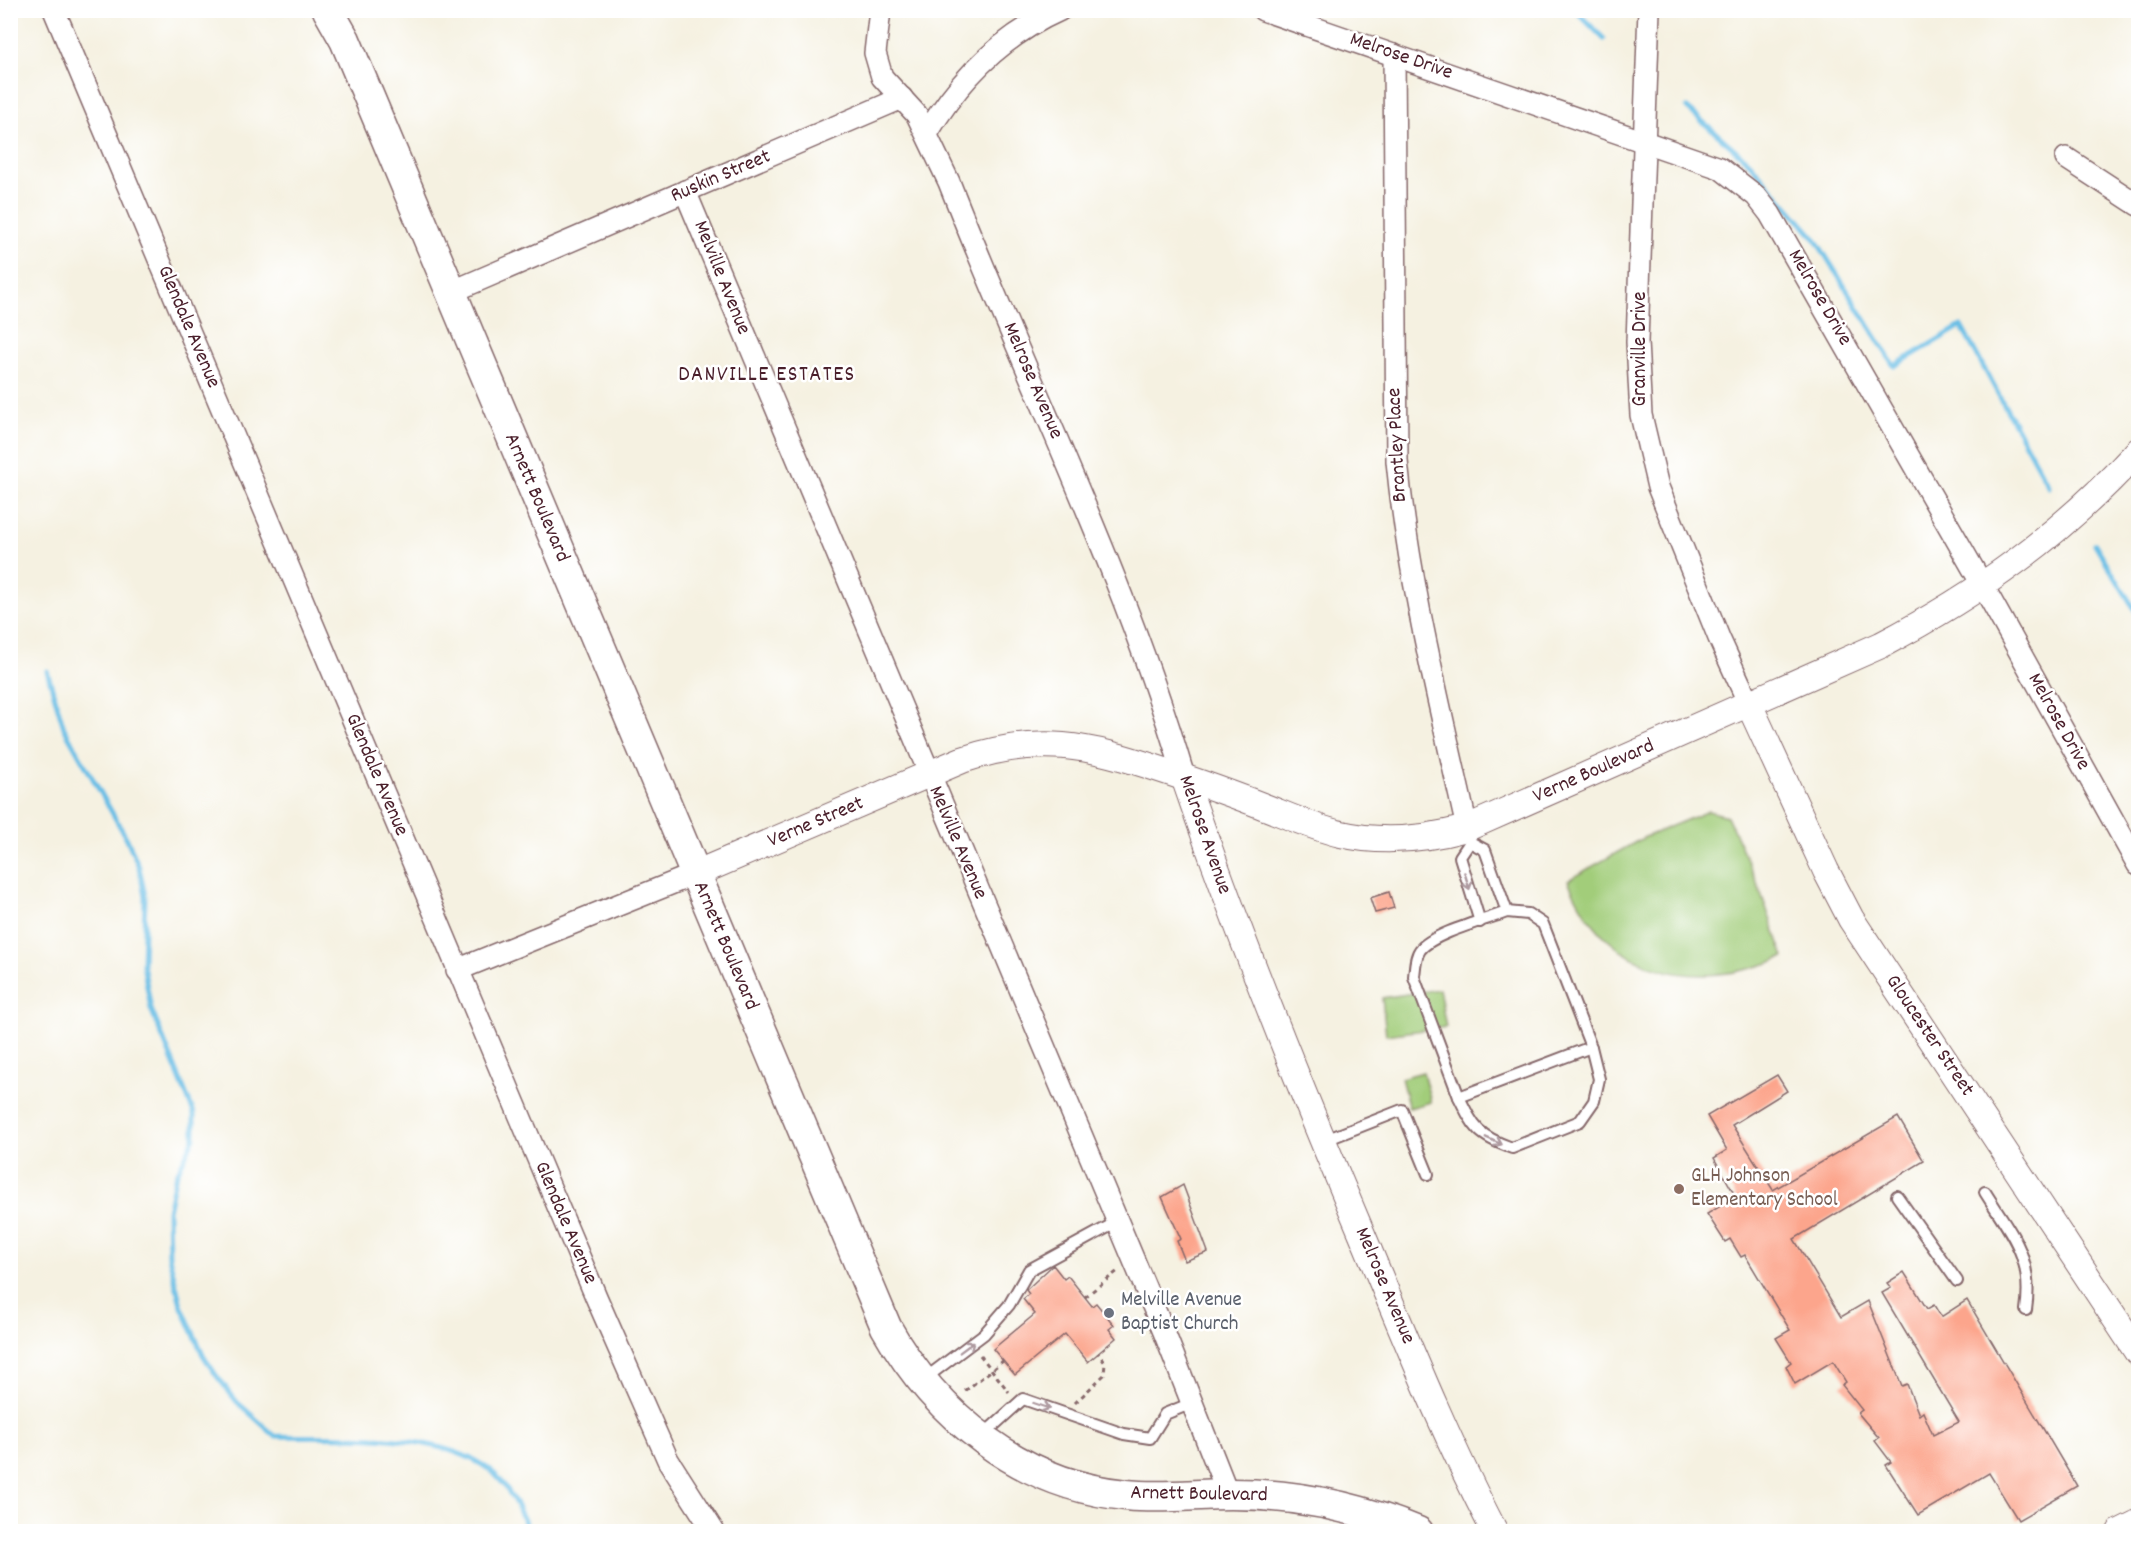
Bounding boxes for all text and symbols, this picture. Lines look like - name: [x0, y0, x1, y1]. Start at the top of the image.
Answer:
- street label: Melrose Drive: [1346, 25, 1456, 89]
- street label: Ruskin Street: [666, 142, 776, 212]
- street label: Melville Avenue: [684, 216, 758, 340]
- street label: Melrose Drive: [1779, 244, 1859, 352]
- street label: Glendale Avenue: [149, 261, 227, 393]
- street label: Granville Drive: [1626, 291, 1656, 407]
- street label: Melrose Avenue: [994, 318, 1070, 444]
- district label: DANVILLE ESTATES: [678, 360, 856, 391]
- street label: Brantley Place: [1380, 387, 1416, 503]
- street label: Arnett Boulevard: [495, 429, 577, 567]
- street label: Melrose Drive: [2019, 668, 2097, 776]
- street label: Glendale Avenue: [337, 709, 415, 841]
- street label: Verne Boulevard: [1529, 732, 1659, 812]
- street label: Melrose Avenue: [1170, 771, 1238, 899]
- street label: Melville Avenue: [920, 782, 994, 904]
- street label: Verne Street: [763, 789, 869, 857]
- one-way arrow: [1462, 871, 1473, 890]
- street label: Arnett Boulevard: [684, 877, 766, 1015]
- street label: Gloucester Street: [1877, 969, 1981, 1103]
- one-way arrow: [1484, 1135, 1502, 1147]
- street label: Glendale Avenue: [526, 1157, 604, 1289]
- place label: GLH Johnson Elementary School: [1691, 1162, 1838, 1216]
- marker: GLH Johnson Elementary School: [1672, 1182, 1686, 1196]
- street label: Melrose Avenue: [1346, 1223, 1422, 1349]
- place label: Melville Avenue Baptist Church: [1121, 1286, 1242, 1340]
- marker: Melville Avenue Baptist Church: [1102, 1306, 1116, 1320]
- one-way arrow: [959, 1340, 975, 1353]
- one-way arrow: [1033, 1401, 1051, 1412]
- street label: Arnett Boulevard: [1130, 1479, 1268, 1511]

